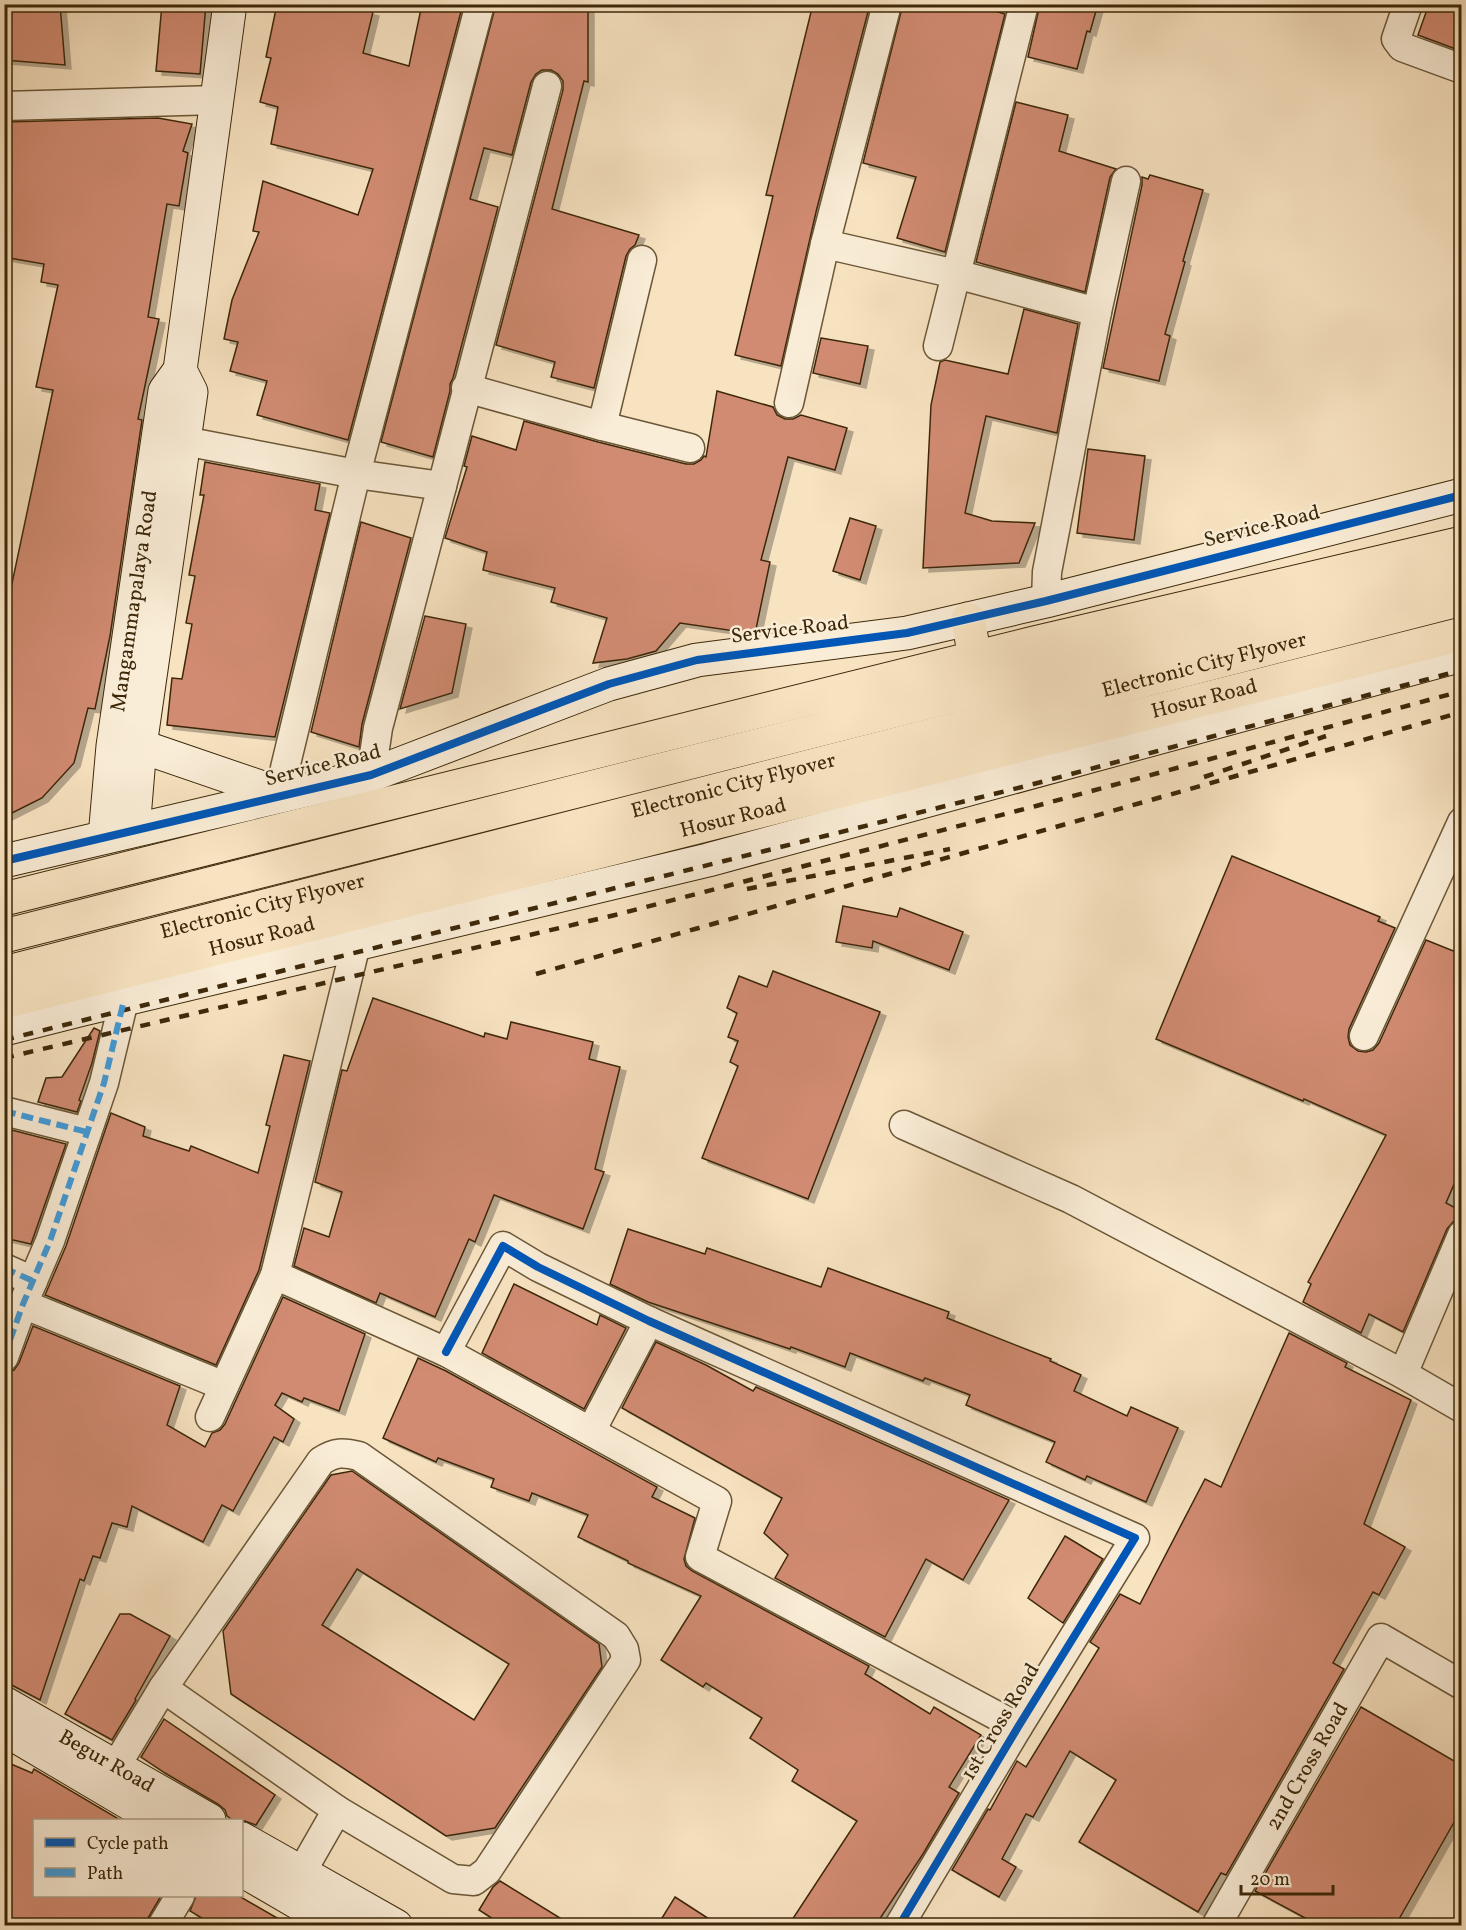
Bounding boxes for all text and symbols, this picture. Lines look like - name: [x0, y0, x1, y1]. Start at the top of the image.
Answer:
- street label: Mangammapalaya Road: [104, 488, 165, 714]
- street label: Service Road: [1201, 499, 1323, 555]
- street label: Service Road: [729, 608, 851, 652]
- street label: Electronic City Flyover: [1099, 625, 1310, 705]
- street label: Hosur Road: [1148, 672, 1260, 726]
- street label: Service Road: [262, 738, 384, 794]
- street label: Electronic City Flyover: [628, 746, 839, 826]
- street label: Hosur Road: [677, 791, 789, 845]
- street label: Electronic City Flyover: [157, 866, 368, 947]
- street label: Hosur Road: [206, 910, 318, 964]
- street label: 1st Cross Road: [955, 1658, 1047, 1786]
- street label: 2nd Cross Road: [1259, 1697, 1356, 1836]
- street label: Begur Road: [53, 1723, 160, 1800]
- legend: [33, 1819, 243, 1897]
- text: Cycle path: [87, 1832, 169, 1857]
- scale bar: [1241, 1858, 1332, 1896]
- text: Path: [87, 1862, 123, 1887]
- text: 20 m: [1250, 1868, 1290, 1893]

